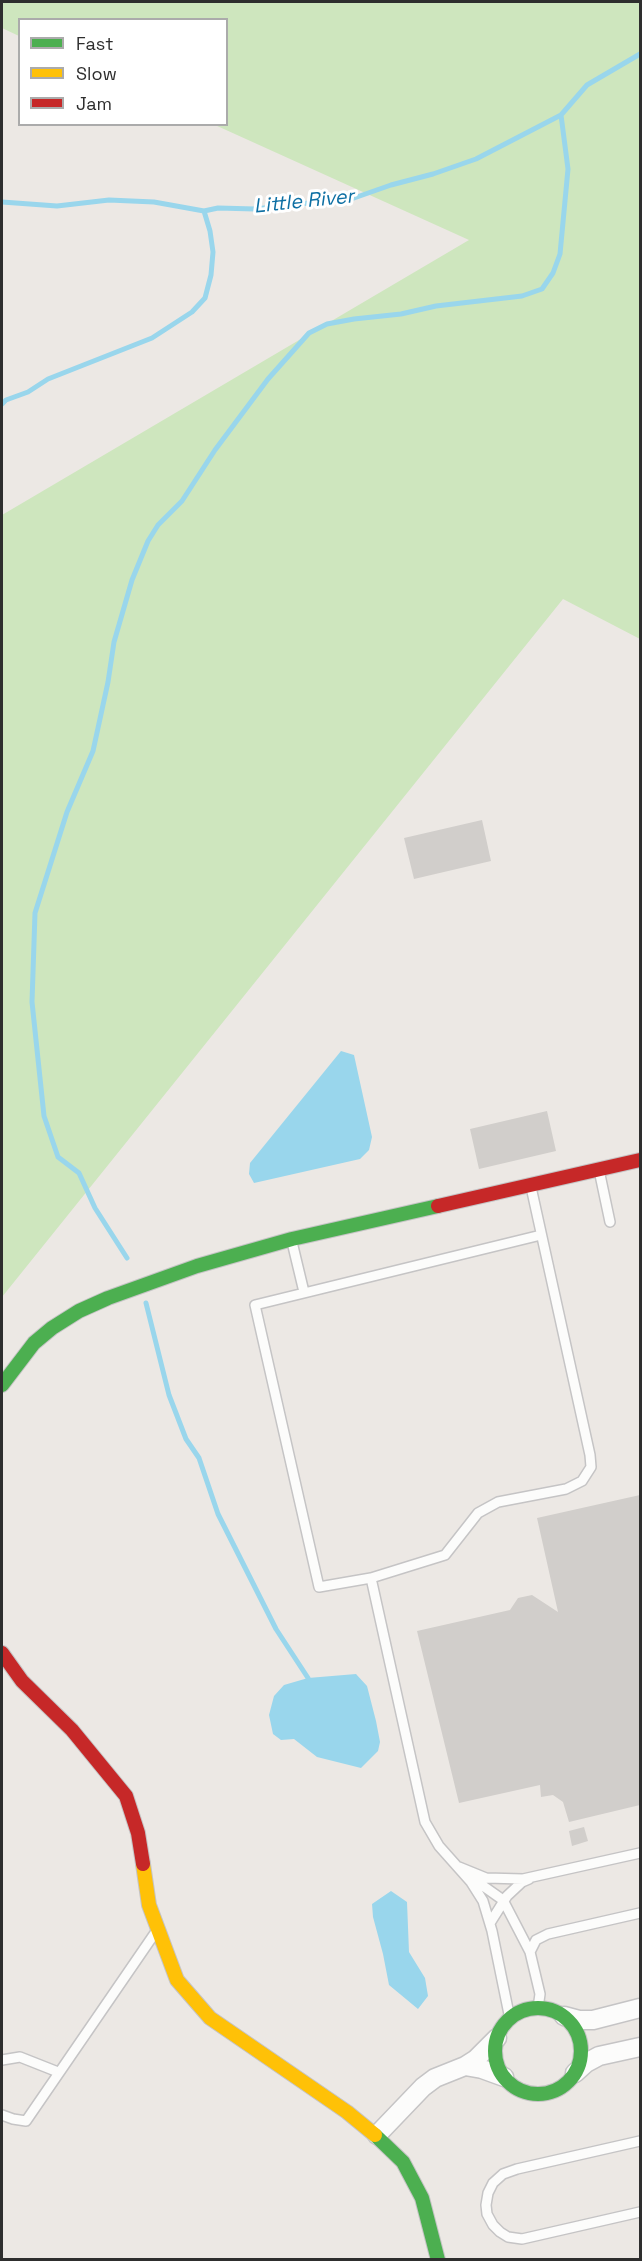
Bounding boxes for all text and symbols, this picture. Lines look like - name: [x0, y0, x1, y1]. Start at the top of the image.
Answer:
- legend: [18, 18, 228, 126]
- text: Fast: [76, 32, 113, 55]
- text: Slow: [76, 62, 117, 85]
- text: Jam: [76, 92, 112, 115]
- water label: Little River: [253, 185, 355, 219]

